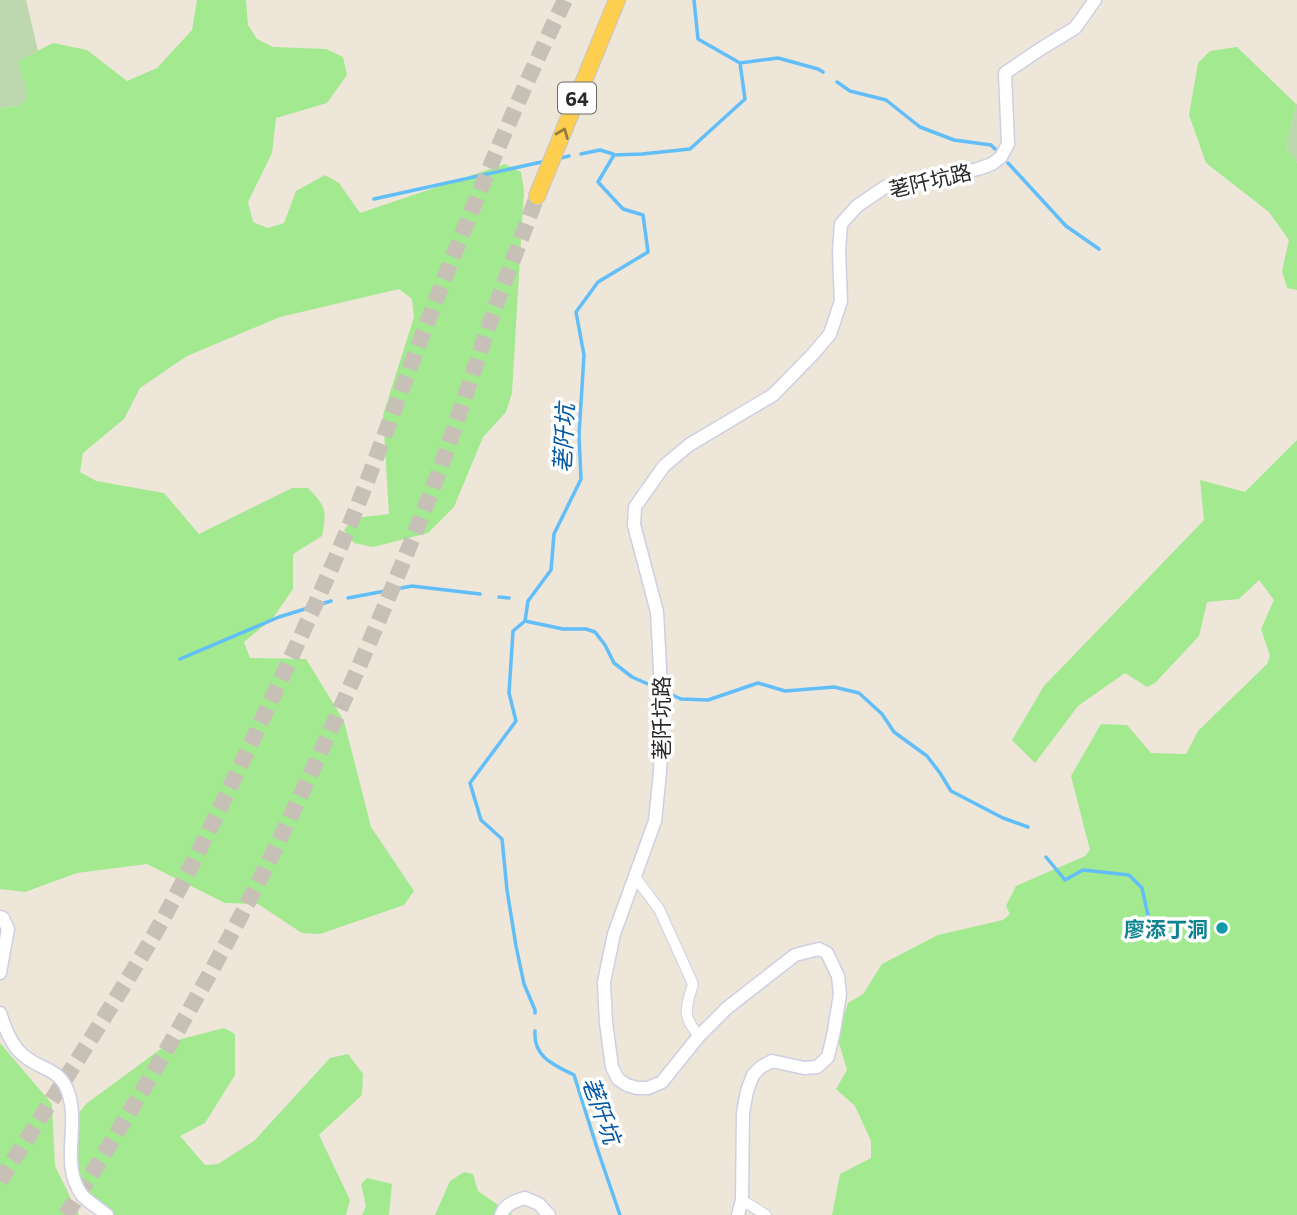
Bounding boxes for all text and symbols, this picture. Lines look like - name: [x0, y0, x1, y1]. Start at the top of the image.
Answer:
- road number: 64: [558, 82, 596, 114]
- one-way arrow: [554, 128, 568, 140]
- street label: 荖阡坑路: [886, 158, 974, 202]
- water label: 荖阡坑: [547, 400, 579, 473]
- street label: 荖阡坑路: [648, 676, 673, 760]
- place label: 廖添丁洞: [1124, 916, 1208, 941]
- marker: 廖添丁洞: [1214, 920, 1230, 936]
- water label: 荖阡坑: [577, 1073, 628, 1150]

